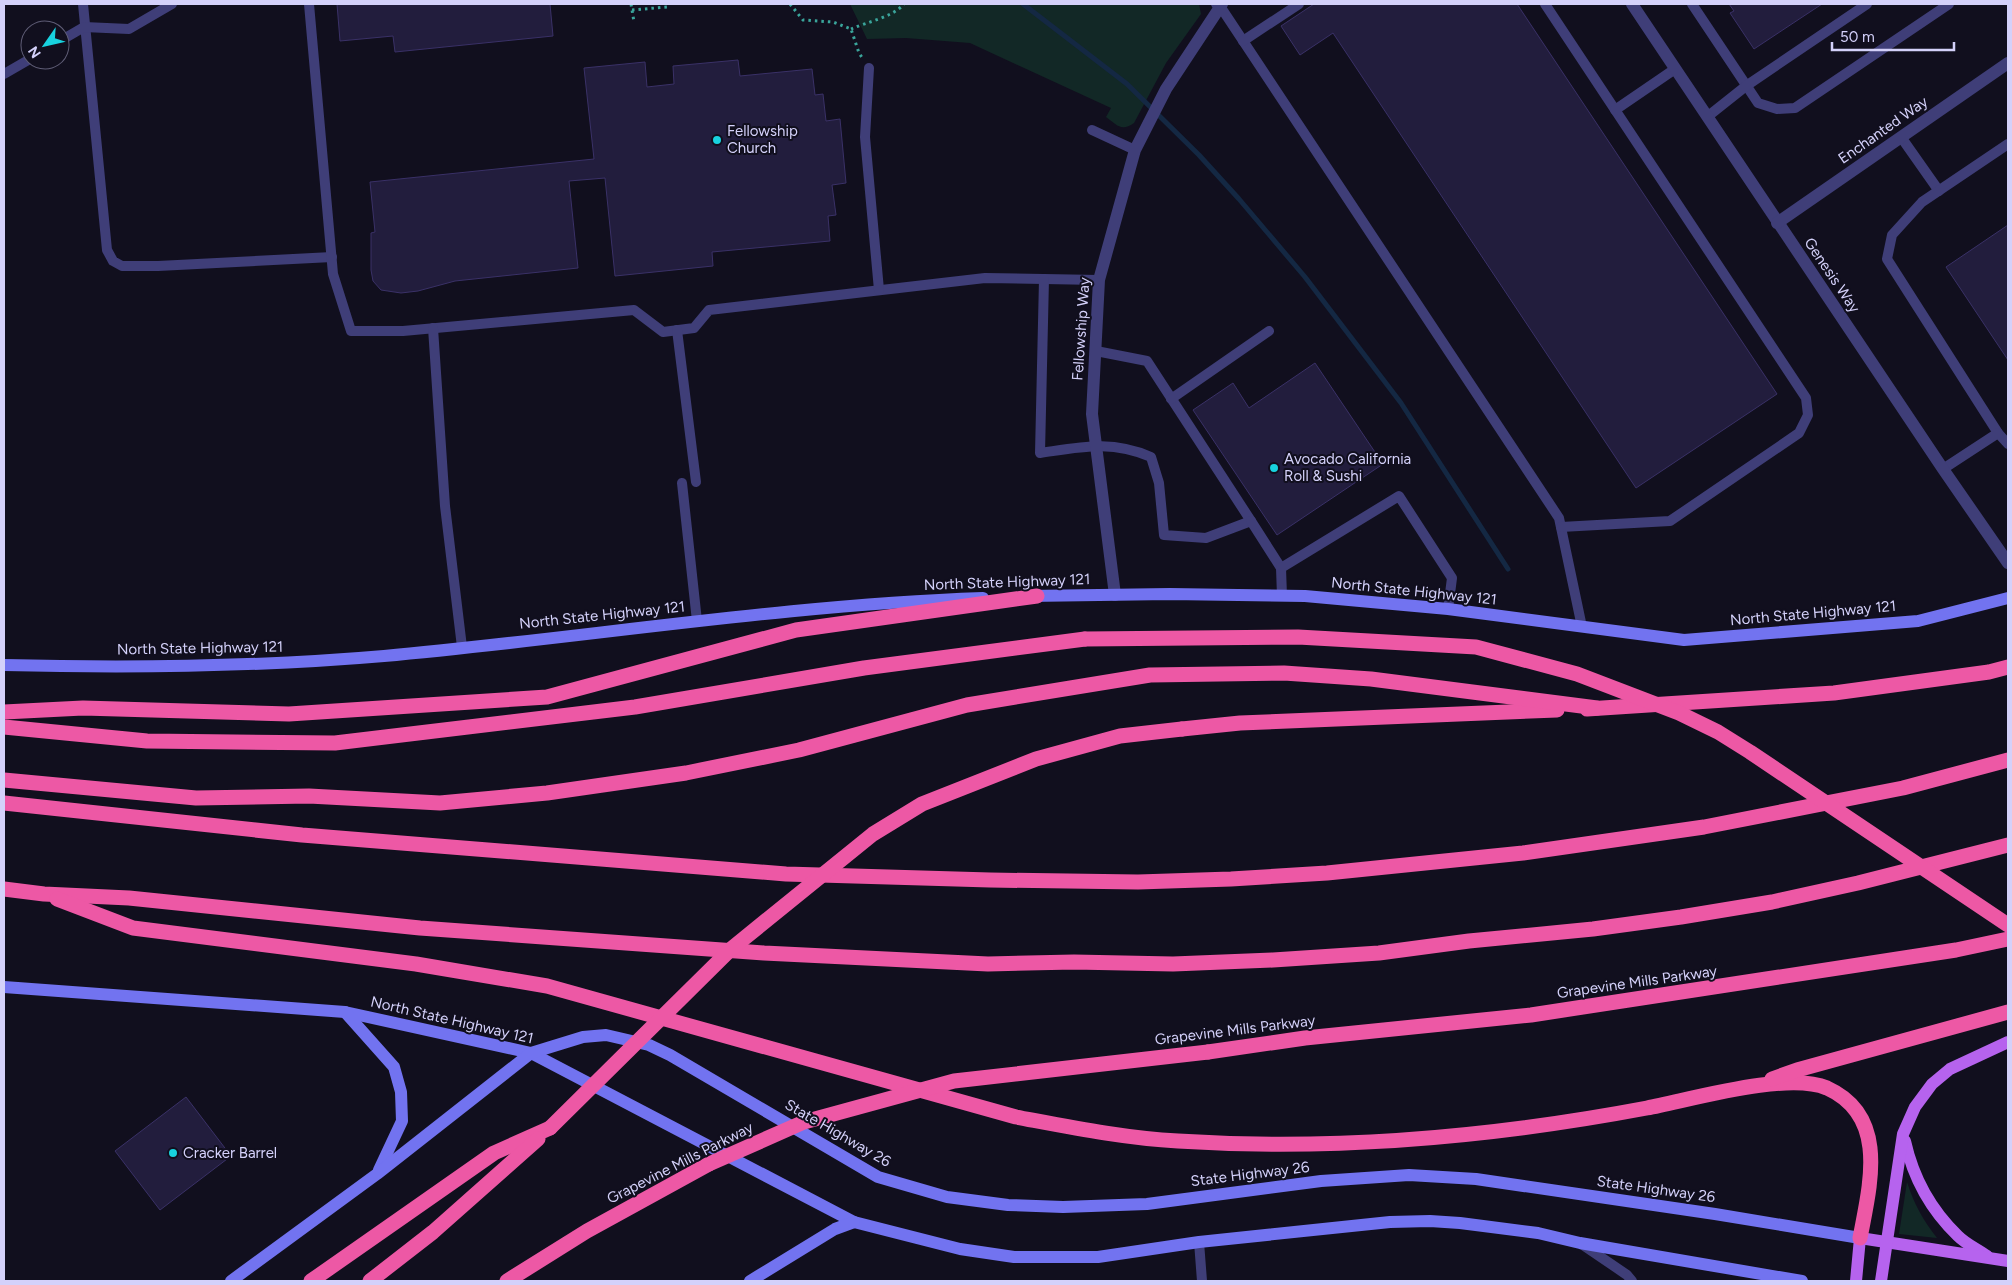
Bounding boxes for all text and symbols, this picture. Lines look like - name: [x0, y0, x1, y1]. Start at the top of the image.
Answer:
- north arrow: [20, 20, 70, 70]
- scale bar: [1832, 20, 1954, 52]
- text: 50 m: [1840, 28, 1875, 46]
- text: N: [25, 43, 45, 61]
- street label: Enchanted Way: [1835, 92, 1931, 168]
- place label: Fellowship Church: [727, 122, 798, 157]
- marker: Fellowship Church: [711, 134, 723, 146]
- street label: Genesis Way: [1800, 234, 1864, 316]
- street label: Fellowship Way: [1068, 277, 1094, 381]
- place label: Avocado California Roll & Sushi: [1284, 450, 1411, 485]
- marker: Avocado California Roll & Sushi: [1268, 462, 1280, 474]
- street label: North State Highway 121: [924, 570, 1090, 594]
- street label: North State Highway 121: [1330, 573, 1498, 609]
- street label: North State Highway 121: [518, 597, 686, 633]
- street label: North State Highway 121: [1729, 597, 1897, 629]
- street label: North State Highway 121: [117, 638, 283, 658]
- street label: Grapevine Mills Parkway: [1556, 962, 1718, 1002]
- street label: North State Highway 121: [369, 993, 535, 1047]
- street label: Grapevine Mills Parkway: [1154, 1011, 1316, 1049]
- street label: State Highway 26: [782, 1095, 895, 1171]
- street label: Grapevine Mills Parkway: [604, 1118, 756, 1208]
- place label: Cracker Barrel: [183, 1144, 277, 1162]
- marker: Cracker Barrel: [167, 1147, 179, 1159]
- street label: State Highway 26: [1190, 1158, 1311, 1190]
- street label: State Highway 26: [1596, 1172, 1717, 1206]

